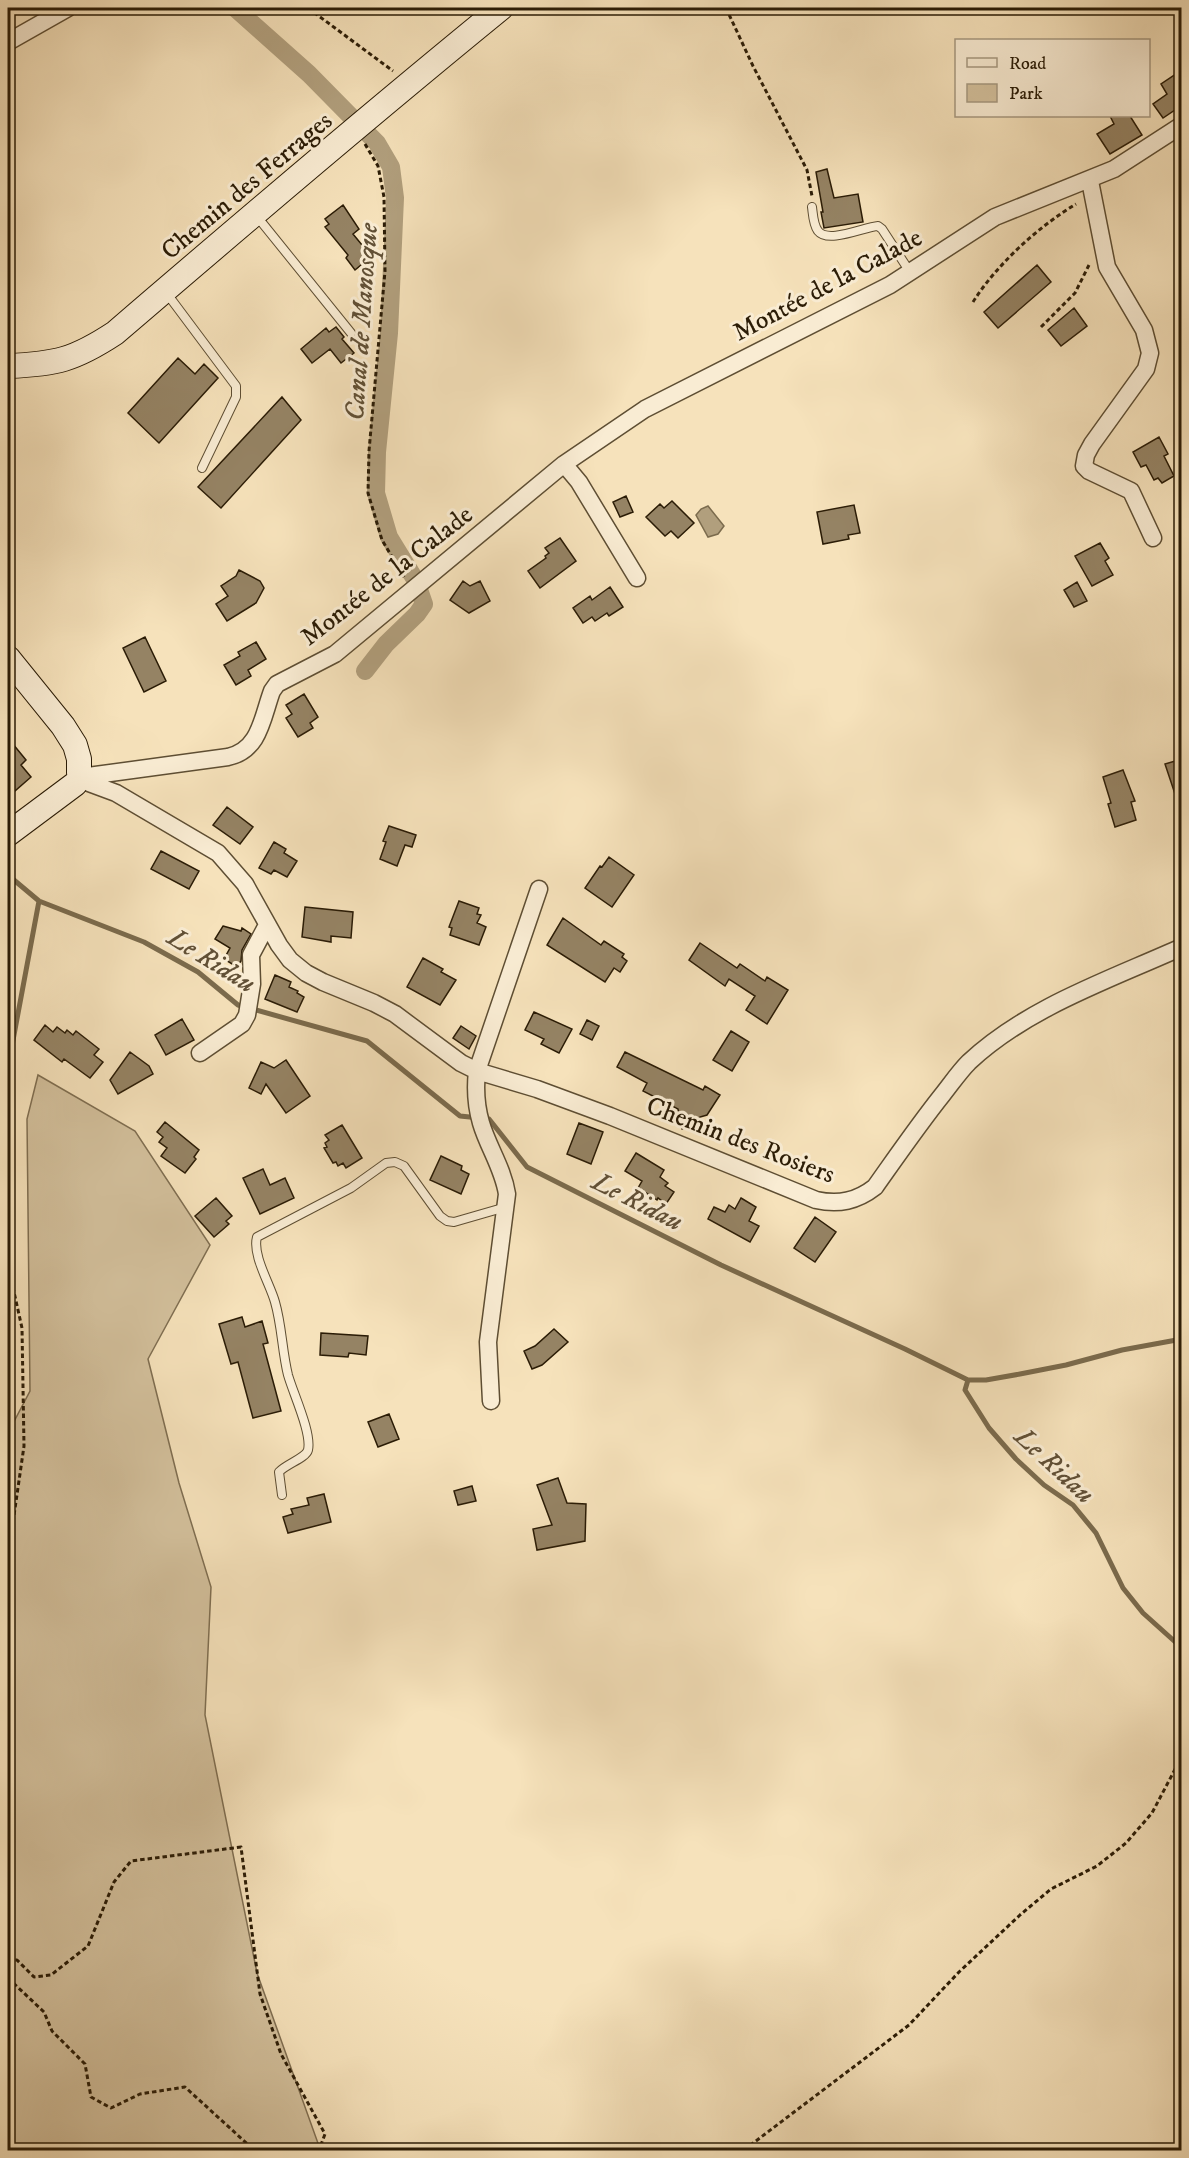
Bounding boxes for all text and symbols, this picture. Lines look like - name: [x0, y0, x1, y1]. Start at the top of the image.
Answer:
- legend: [955, 39, 1150, 117]
- text: Road: [1009, 53, 1046, 75]
- text: Park: [1009, 83, 1043, 105]
- street label: Chemin des Ferrages: [155, 105, 339, 267]
- water label: Canal de Manosque: [338, 221, 386, 422]
- street label: Montée de la Calade: [727, 222, 928, 349]
- street label: Montée de la Calade: [294, 499, 480, 654]
- water label: Le Ridau: [159, 920, 262, 1001]
- street label: Chemin des Rosiers: [641, 1089, 839, 1192]
- water label: Le Ridau: [585, 1164, 689, 1239]
- water label: Le Ridau: [1006, 1419, 1102, 1511]

